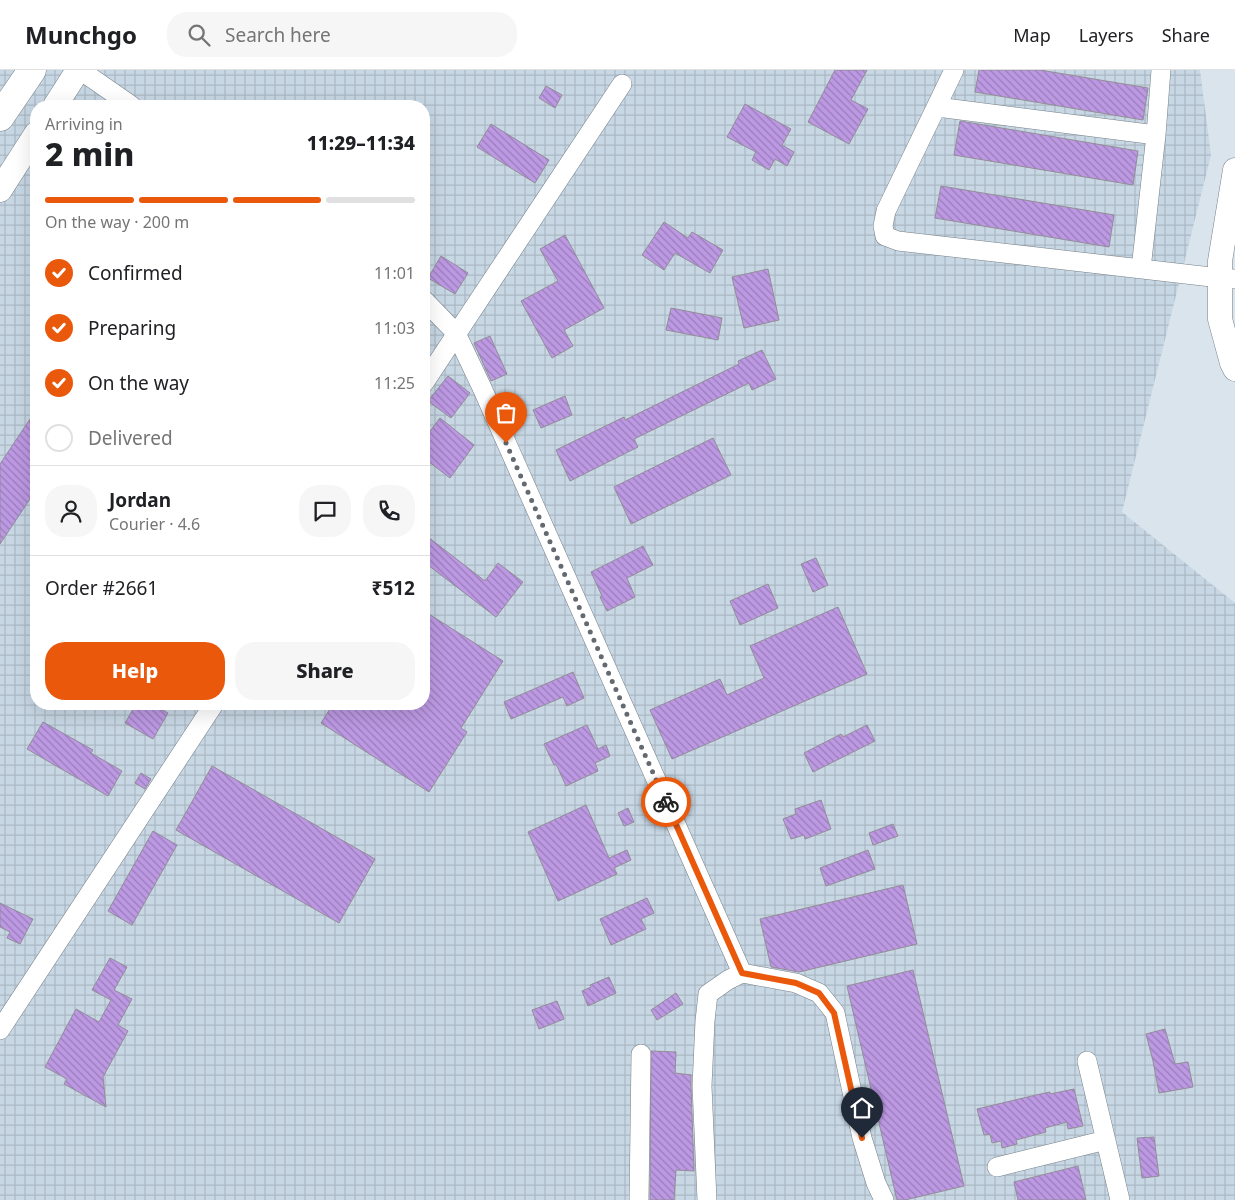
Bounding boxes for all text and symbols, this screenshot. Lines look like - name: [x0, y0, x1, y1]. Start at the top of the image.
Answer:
- search box: [167, 12, 517, 57]
- text: Munchgo: [25, 18, 137, 51]
- icon: search: [185, 21, 213, 49]
- text: Search here: [225, 22, 331, 48]
- text: Map: [1013, 23, 1051, 47]
- text: Layers: [1079, 23, 1134, 47]
- text: Share: [1162, 23, 1210, 47]
- text: Arriving in: [45, 113, 123, 135]
- text: 11:29–11:34: [307, 130, 415, 156]
- text: 2 min: [45, 132, 134, 175]
- text: On the way · 200 m: [45, 211, 189, 233]
- icon: check: [45, 259, 73, 287]
- text: Confirmed: [88, 260, 183, 286]
- text: 11:01: [374, 262, 415, 284]
- icon: check: [45, 314, 73, 342]
- text: Preparing: [88, 315, 176, 341]
- text: 11:03: [374, 317, 415, 339]
- icon: check: [45, 369, 73, 397]
- text: On the way: [88, 370, 189, 396]
- text: 11:25: [374, 372, 415, 394]
- pin: [485, 392, 527, 443]
- icon: bag: [492, 399, 520, 427]
- text: Delivered: [88, 425, 173, 451]
- button: person: [45, 485, 97, 537]
- button: chat: [299, 485, 351, 537]
- button: phone: [363, 485, 415, 537]
- text: Jordan: [109, 487, 171, 513]
- text: Courier · 4.6: [109, 513, 200, 535]
- text: Order #2661: [45, 575, 158, 601]
- text: ₹512: [372, 575, 415, 601]
- button: Help: [45, 642, 225, 700]
- button: Share: [235, 642, 415, 700]
- courier: [641, 777, 691, 827]
- icon: bike: [652, 788, 680, 816]
- pin: [841, 1087, 883, 1138]
- icon: home: [848, 1094, 876, 1122]

